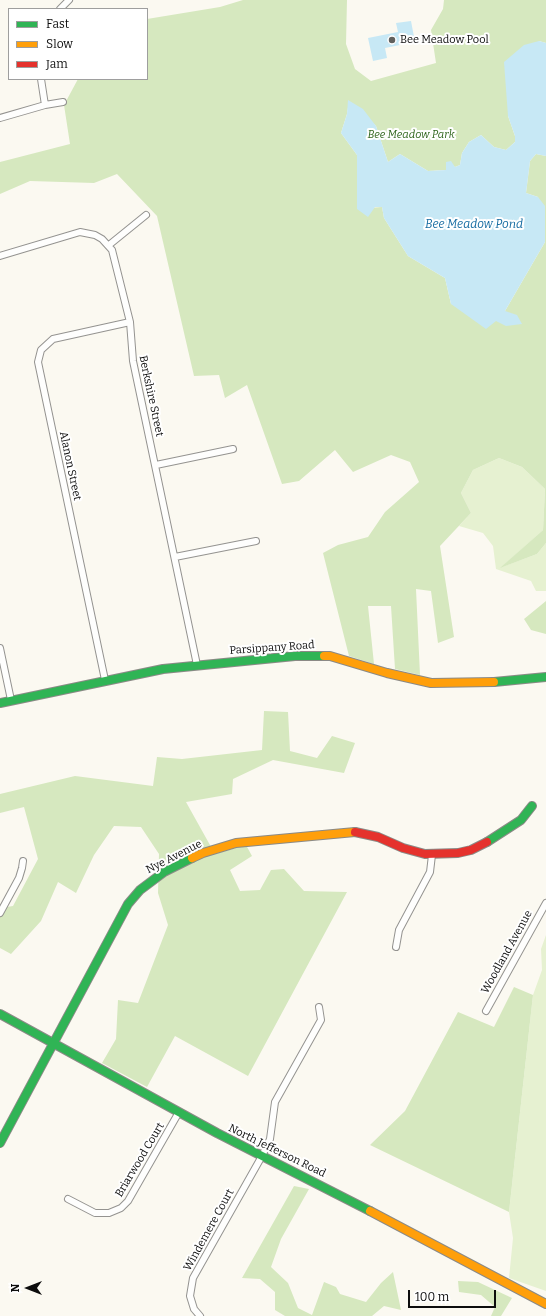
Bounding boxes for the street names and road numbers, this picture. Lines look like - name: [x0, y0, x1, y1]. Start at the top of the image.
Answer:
- street label: Berkshire Street: [136, 354, 166, 438]
- street label: Alanon Street: [56, 430, 84, 502]
- street label: Parsippany Road: [229, 638, 315, 658]
- street label: Nye Avenue: [144, 837, 204, 877]
- street label: Woodland Avenue: [479, 908, 535, 996]
- street label: Briarwood Court: [113, 1120, 167, 1200]
- street label: North Jefferson Road: [226, 1122, 328, 1180]
- street label: Windemere Court: [181, 1187, 237, 1273]

